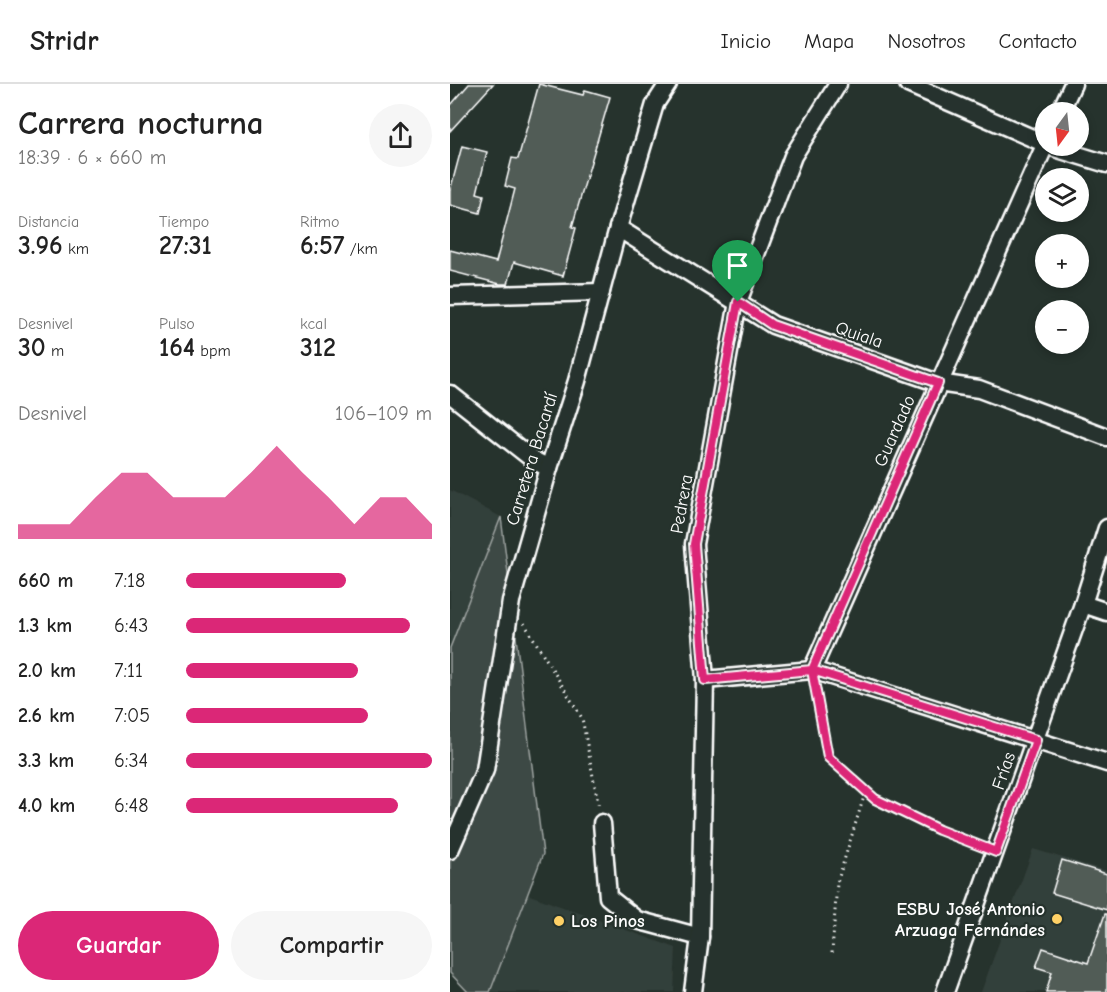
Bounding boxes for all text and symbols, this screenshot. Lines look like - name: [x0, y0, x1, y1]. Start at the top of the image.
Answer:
- text: Stridr: [30, 25, 98, 57]
- text: Inicio: [720, 29, 771, 53]
- text: Mapa: [804, 29, 854, 53]
- text: Nosotros: [887, 29, 966, 53]
- text: Contacto: [999, 29, 1077, 53]
- north arrow: [1035, 102, 1089, 156]
- map controls: [1035, 102, 1089, 354]
- text: Carrera nocturna: [18, 104, 264, 142]
- button: share: [369, 104, 432, 167]
- text: 18:39 · 6 × 660 m: [18, 146, 166, 169]
- button: layers: [1035, 168, 1089, 222]
- text: Distancia: [18, 213, 79, 231]
- text: Tiempo: [159, 213, 209, 231]
- text: Ritmo: [300, 213, 339, 231]
- text: 3.96: [18, 231, 63, 261]
- text: 27:31: [159, 231, 212, 261]
- text: 6:57: [300, 231, 345, 261]
- button: +: [1035, 234, 1089, 288]
- text: km: [63, 240, 89, 258]
- text: /km: [345, 240, 378, 258]
- pin: [712, 240, 763, 302]
- icon: arrive: [721, 249, 754, 282]
- button: −: [1035, 300, 1089, 354]
- text: Desnivel: [18, 315, 73, 333]
- text: Pulso: [159, 315, 195, 333]
- text: kcal: [300, 315, 327, 333]
- street label: Quiala: [833, 317, 885, 353]
- text: 30: [18, 333, 46, 363]
- text: 164: [159, 333, 195, 363]
- text: 312: [300, 333, 336, 363]
- text: m: [46, 342, 64, 360]
- text: bpm: [195, 342, 231, 360]
- street label: Carretera Bacardí: [502, 389, 562, 528]
- street label: Guardado: [870, 392, 920, 470]
- text: Desnivel: [18, 402, 87, 425]
- text: 106–109 m: [335, 402, 432, 425]
- street label: Pedrera: [666, 473, 698, 535]
- text: 660 m: [18, 569, 73, 592]
- text: 7:18: [114, 569, 145, 592]
- text: 1.3 km: [18, 614, 72, 637]
- text: 6:43: [114, 614, 148, 637]
- text: 2.0 km: [18, 659, 76, 682]
- text: 7:11: [114, 659, 143, 682]
- text: 2.6 km: [18, 704, 75, 727]
- text: 7:05: [114, 704, 150, 727]
- text: 3.3 km: [18, 749, 74, 772]
- text: 6:34: [114, 749, 148, 772]
- street label: Frías: [988, 749, 1020, 793]
- text: 4.0 km: [18, 794, 75, 817]
- text: 6:48: [114, 794, 148, 817]
- place label: ESBU José Antonio Arzuaga Fernándes: [895, 899, 1045, 941]
- button: Guardar: [18, 911, 219, 980]
- button: Compartir: [231, 911, 432, 980]
- place label: Los Pinos: [571, 911, 645, 932]
- marker: ESBU José Antonio Arzuaga Fernándes: [1050, 912, 1064, 926]
- marker: Los Pinos: [552, 914, 566, 928]

